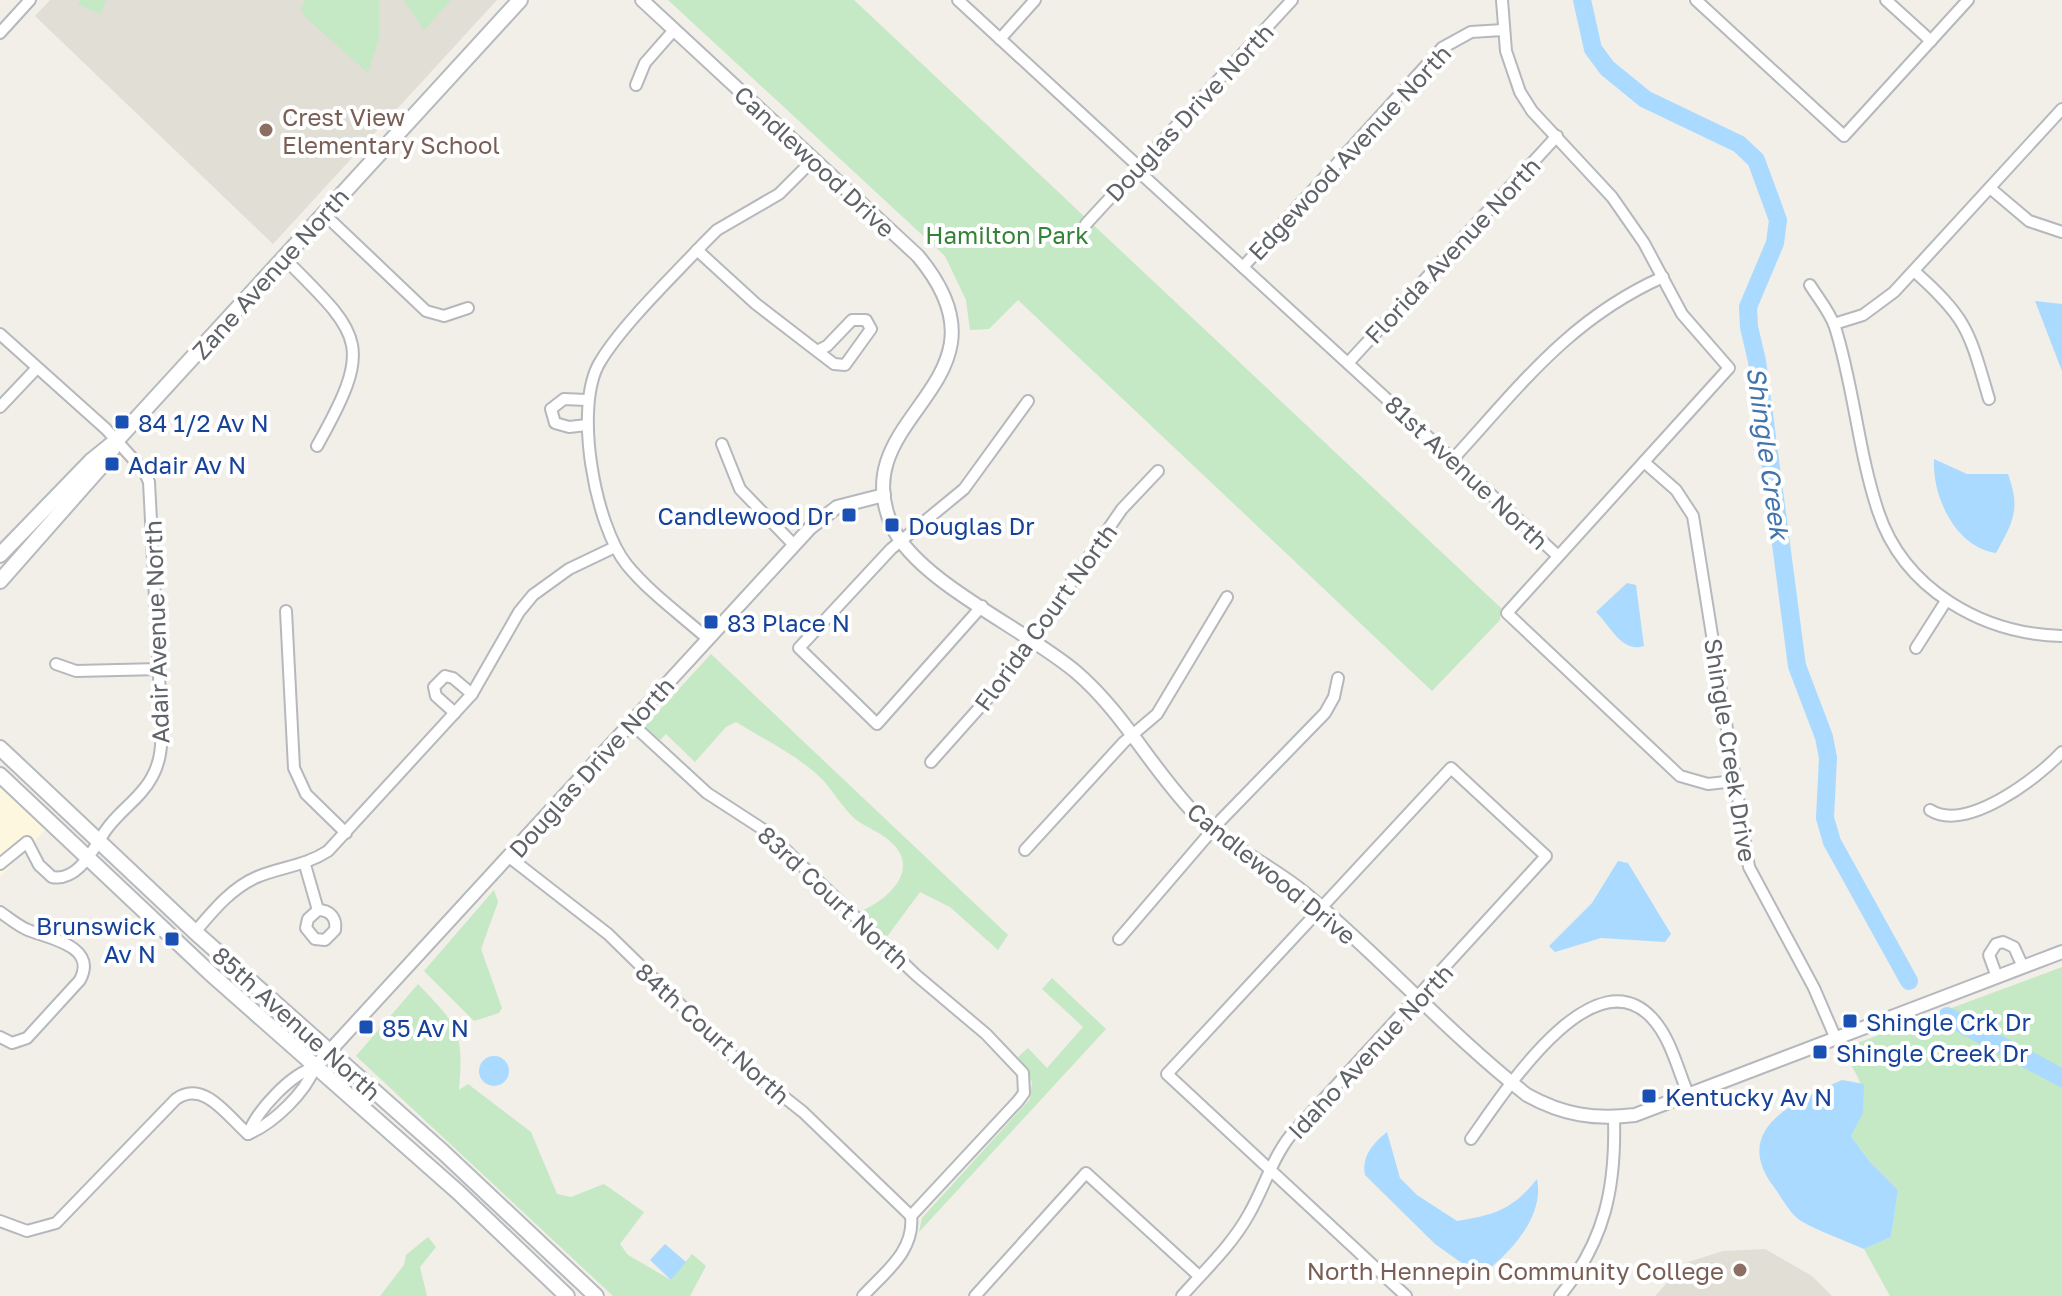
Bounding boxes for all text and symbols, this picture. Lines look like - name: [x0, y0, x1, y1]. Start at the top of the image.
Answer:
- street label: Douglas Drive North: [1099, 17, 1279, 207]
- street label: Edgewood Avenue North: [1242, 38, 1456, 266]
- street label: Candlewood Drive: [729, 79, 901, 243]
- place label: Crest View Elementary School: [282, 102, 500, 159]
- marker: Crest View Elementary School: [257, 121, 275, 139]
- street label: Florida Avenue North: [1358, 151, 1546, 349]
- street label: Zane Avenue North: [186, 181, 354, 365]
- park label: Hamilton Park: [925, 220, 1089, 249]
- water label: Shingle Creek: [1741, 365, 1796, 543]
- street label: 81st Avenue North: [1380, 389, 1554, 555]
- place label: 84 1/2 Av N: [138, 408, 269, 437]
- marker: 84 1/2 Av N: [113, 413, 131, 431]
- place label: Adair Av N: [128, 450, 246, 479]
- marker: Adair Av N: [103, 455, 121, 473]
- place label: Candlewood Dr: [658, 501, 833, 530]
- marker: Candlewood Dr: [840, 506, 858, 524]
- place label: Douglas Dr: [908, 511, 1035, 540]
- marker: Douglas Dr: [883, 516, 901, 534]
- street label: Florida Court North: [968, 518, 1122, 716]
- street label: Adair Avenue North: [138, 520, 174, 744]
- place label: 83 Place N: [727, 608, 850, 637]
- marker: 83 Place N: [702, 613, 720, 631]
- street label: Shingle Creek Drive: [1699, 636, 1763, 864]
- street label: Douglas Drive North: [502, 671, 680, 863]
- street label: Candlewood Drive: [1182, 796, 1362, 950]
- street label: 83rd Court North: [752, 820, 916, 974]
- place label: Brunswick Av N: [36, 911, 156, 968]
- marker: Brunswick Av N: [163, 930, 181, 948]
- street label: 85th Avenue North: [207, 940, 387, 1106]
- street label: 84th Court North: [630, 956, 796, 1110]
- street label: Idaho Avenue North: [1281, 958, 1459, 1144]
- place label: Shingle Crk Dr: [1866, 1007, 2031, 1036]
- marker: Shingle Crk Dr: [1841, 1012, 1859, 1030]
- place label: 85 Av N: [382, 1013, 469, 1042]
- marker: 85 Av N: [357, 1018, 375, 1036]
- place label: Shingle Creek Dr: [1836, 1038, 2028, 1067]
- marker: Shingle Creek Dr: [1811, 1043, 1829, 1061]
- place label: Kentucky Av N: [1665, 1082, 1832, 1111]
- marker: Kentucky Av N: [1640, 1087, 1658, 1105]
- place label: North Hennepin Community College: [1307, 1256, 1724, 1285]
- marker: North Hennepin Community College: [1731, 1261, 1749, 1279]

